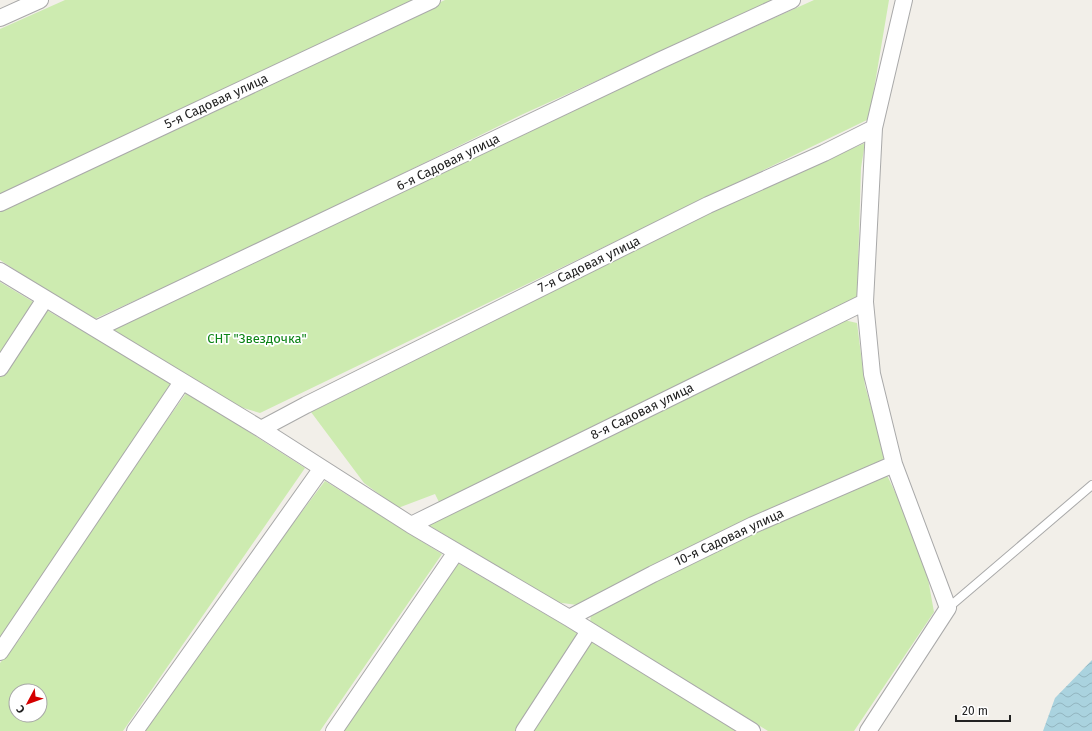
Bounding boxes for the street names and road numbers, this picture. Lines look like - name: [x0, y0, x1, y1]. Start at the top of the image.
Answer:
- street label: 5-я Садовая улица: [162, 70, 270, 132]
- street label: 6-я Садовая улица: [394, 131, 502, 193]
- street label: 7-я Садовая улица: [536, 233, 642, 295]
- street label: 8-я Садовая улица: [588, 379, 696, 443]
- street label: 10-я Садовая улица: [672, 505, 786, 569]

